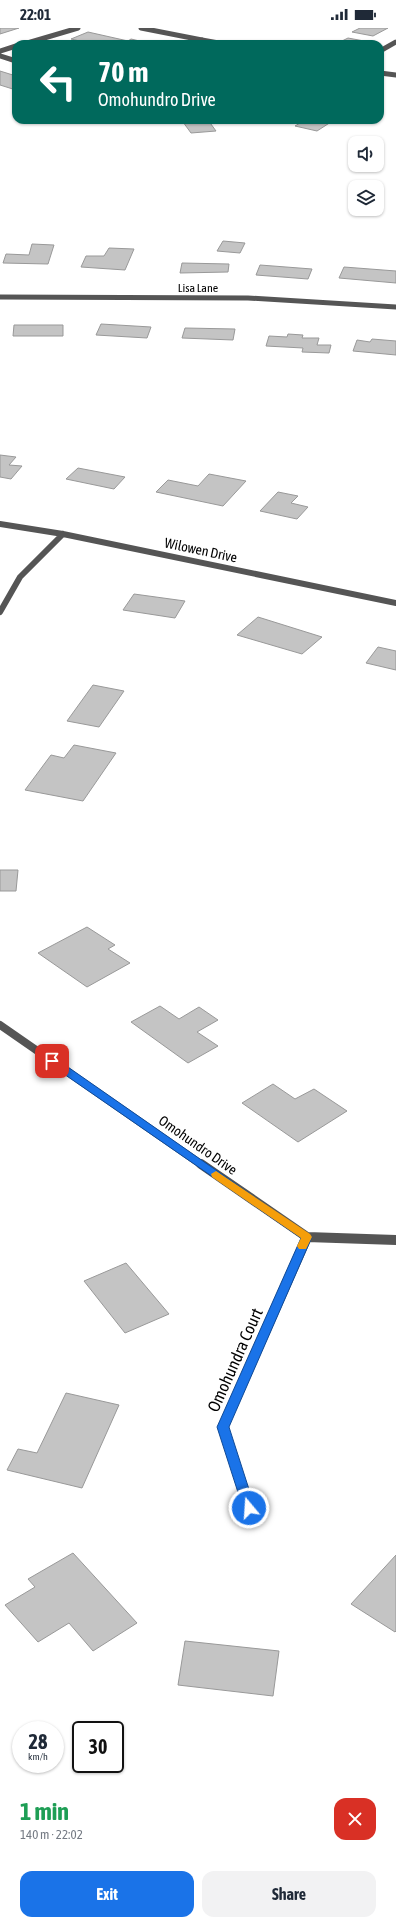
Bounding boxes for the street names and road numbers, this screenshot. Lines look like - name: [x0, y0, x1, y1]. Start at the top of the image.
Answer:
- street label: Lisa Lane: [178, 281, 218, 295]
- street label: Wilowen Drive: [163, 534, 239, 566]
- street label: Omohundro Drive: [156, 1112, 240, 1178]
- street label: Omohundra Court: [203, 1305, 267, 1415]

